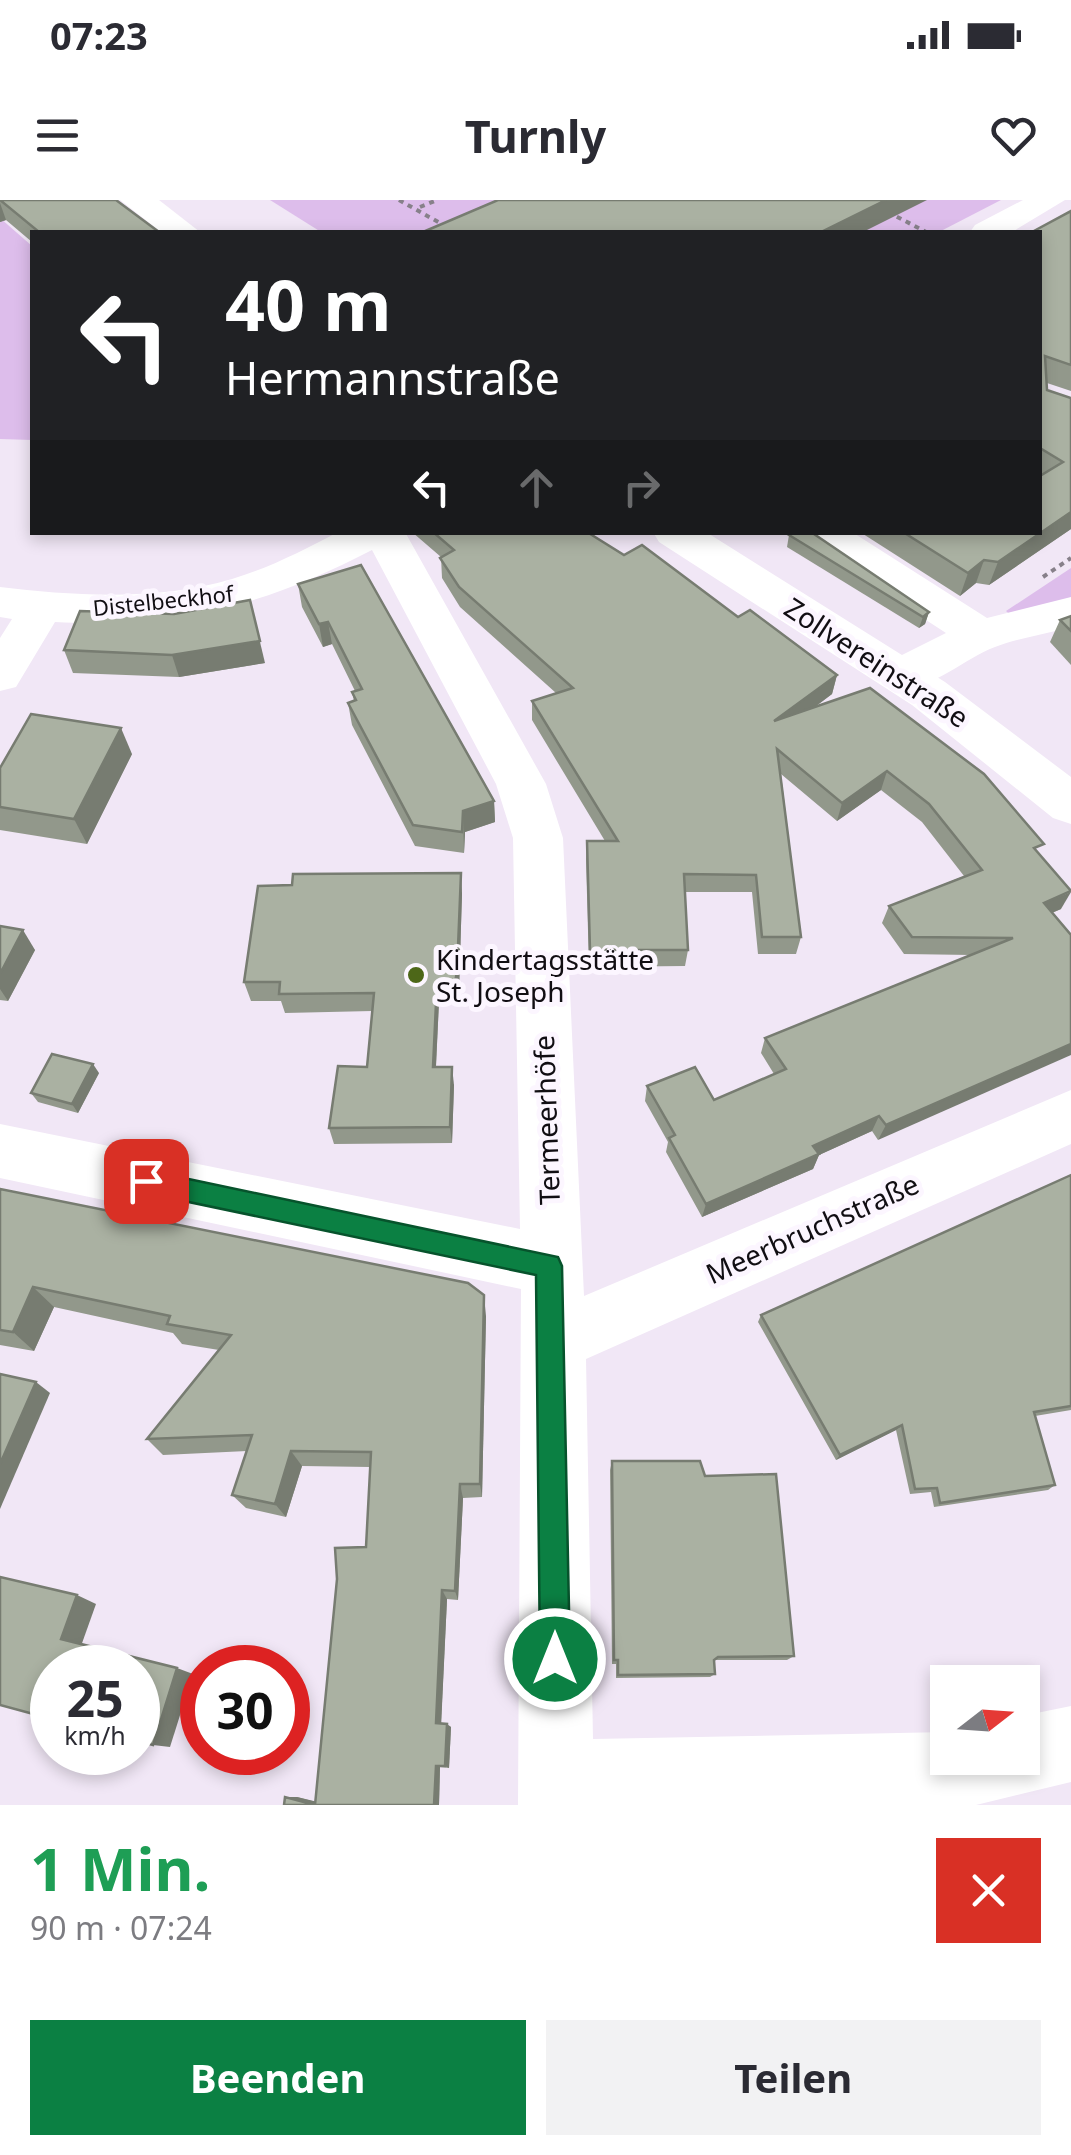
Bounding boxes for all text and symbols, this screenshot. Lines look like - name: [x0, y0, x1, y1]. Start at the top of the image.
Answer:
- text: 07:23: [50, 9, 148, 61]
- text: Turnly: [465, 105, 606, 166]
- icon: menu: [30, 108, 85, 163]
- icon: heart: [986, 108, 1041, 163]
- text: 40 m: [225, 256, 392, 352]
- icon: left: [60, 270, 190, 400]
- text: Hermannstraße: [225, 347, 560, 408]
- icon: left: [404, 460, 459, 515]
- icon: ahead: [509, 460, 564, 515]
- icon: right: [614, 460, 669, 515]
- street label: Distelbeckhof: [91, 578, 236, 622]
- street label: Zollvereinstraße: [778, 588, 976, 736]
- place label: Kindertagsstätte St. Joseph: [436, 940, 654, 1010]
- marker: Kindertagsstätte St. Joseph: [405, 964, 427, 986]
- street label: Termeerhöfe: [524, 1034, 568, 1206]
- pin: [104, 1139, 189, 1224]
- icon: arrive: [119, 1154, 174, 1209]
- street label: Meerbruchstraße: [700, 1164, 924, 1292]
- position arrow: [503, 1607, 607, 1711]
- speed limit sign: 30: [180, 1645, 310, 1775]
- text: 25: [66, 1664, 124, 1732]
- north arrow: [930, 1665, 1040, 1775]
- map controls: [930, 1665, 1040, 1775]
- text: km/h: [64, 1718, 126, 1752]
- text: 1 Min.: [30, 1827, 210, 1909]
- button: close: [936, 1838, 1041, 1943]
- text: 90 m · 07:24: [30, 1906, 212, 1949]
- button: Beenden: [30, 2020, 526, 2135]
- button: Teilen: [546, 2020, 1041, 2135]

